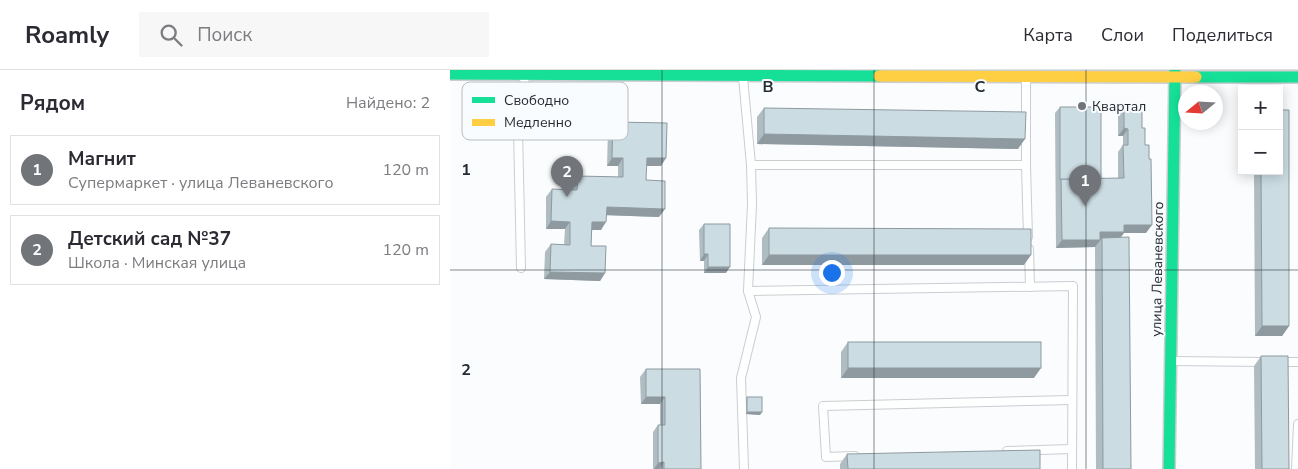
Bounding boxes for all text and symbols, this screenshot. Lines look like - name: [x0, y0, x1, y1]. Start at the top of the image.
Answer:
- search box: [139, 12, 489, 57]
- text: Roamly: [25, 19, 109, 51]
- icon: search: [157, 21, 185, 49]
- text: Поиск: [197, 22, 252, 48]
- text: Карта: [1023, 23, 1073, 47]
- text: Слои: [1101, 23, 1144, 47]
- text: Поделиться: [1172, 23, 1273, 47]
- text: B: [762, 76, 774, 98]
- text: C: [975, 76, 986, 98]
- legend: [462, 82, 628, 140]
- north arrow: [1178, 85, 1223, 130]
- map controls: [1238, 85, 1283, 175]
- button: +: [1238, 85, 1283, 130]
- text: Рядом: [20, 89, 85, 117]
- text: Свободно: [504, 91, 569, 110]
- text: Найдено: 2: [346, 92, 430, 114]
- place label: Квартал: [1092, 97, 1146, 116]
- marker: Квартал: [1076, 100, 1088, 112]
- text: Медленно: [504, 113, 572, 132]
- button: −: [1238, 130, 1283, 175]
- text: Магнит: [68, 146, 136, 172]
- pin: 2: [551, 156, 583, 197]
- text: 1: [32, 159, 42, 181]
- text: 120 m: [382, 159, 429, 181]
- text: 1: [461, 159, 471, 181]
- pin: 1: [1069, 165, 1101, 206]
- text: Супермаркет · улица Леваневского: [68, 172, 334, 194]
- street label: улица Леваневского: [1147, 201, 1168, 337]
- text: Детский сад №37: [68, 226, 231, 252]
- text: 2: [32, 239, 42, 261]
- text: 120 m: [382, 239, 429, 261]
- text: Школа · Минская улица: [68, 252, 246, 274]
- your location: [819, 260, 845, 286]
- text: 2: [461, 359, 471, 381]

